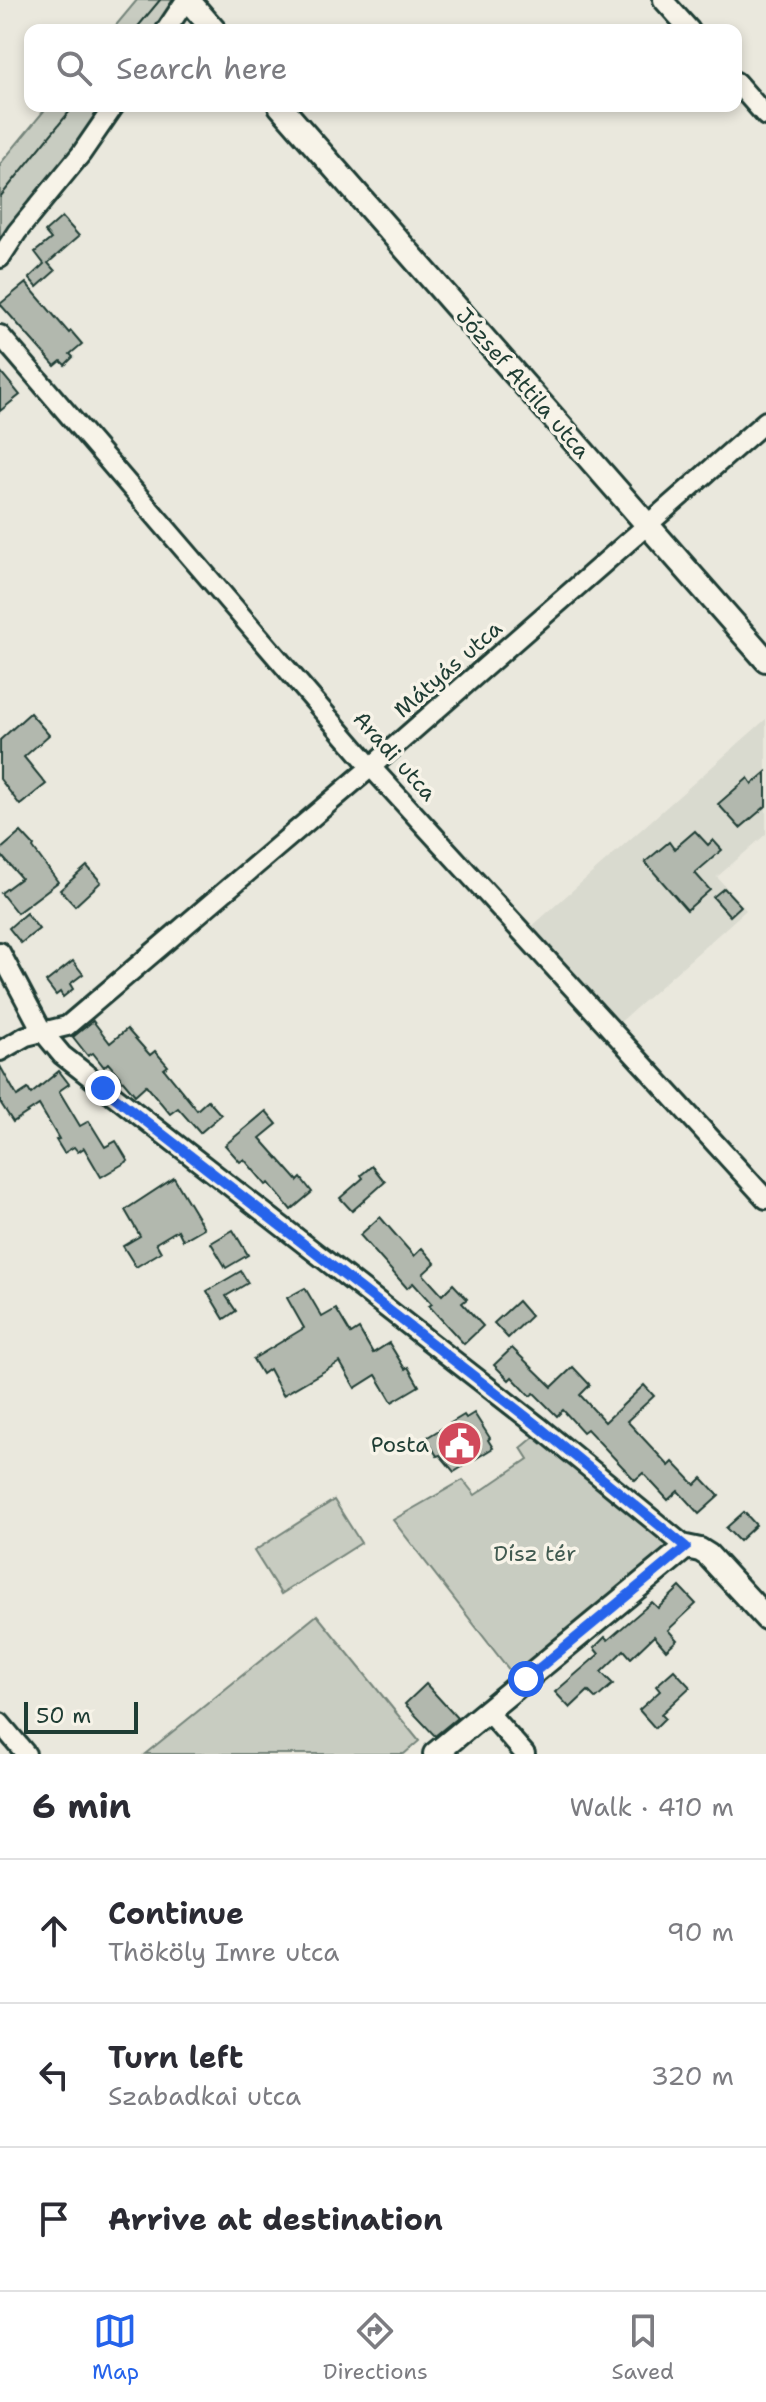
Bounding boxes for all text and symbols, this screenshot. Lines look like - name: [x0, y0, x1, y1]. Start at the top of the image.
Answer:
- search box: [24, 24, 742, 112]
- icon: search: [52, 46, 96, 90]
- text: Search here: [116, 48, 287, 89]
- street label: József Attila utca: [449, 301, 597, 465]
- street label: Mátyás utca: [388, 614, 508, 724]
- street label: Aradi utca: [347, 705, 443, 807]
- route end: [85, 1070, 121, 1106]
- public building icon: Posta: [436, 1420, 484, 1468]
- place label: Posta: [371, 1430, 429, 1459]
- park label: Dísz tér: [494, 1539, 576, 1568]
- route start: [508, 1661, 544, 1697]
- scale bar: [24, 1698, 138, 1734]
- text: 50 m: [36, 1701, 91, 1730]
- text: 6 min: [32, 1783, 131, 1829]
- text: Walk · 410 m: [570, 1789, 734, 1824]
- text: Continue: [108, 1893, 244, 1934]
- icon: ahead: [32, 1909, 76, 1953]
- text: 90 m: [667, 1914, 734, 1949]
- text: Thököly Imre utca: [108, 1934, 339, 1969]
- text: Turn left: [108, 2037, 243, 2078]
- icon: left: [32, 2053, 76, 2097]
- text: 320 m: [651, 2058, 734, 2093]
- text: Szabadkai utca: [108, 2078, 301, 2113]
- icon: arrive: [32, 2197, 76, 2241]
- text: Arrive at destination: [108, 2199, 443, 2240]
- tab: Map: [92, 2309, 139, 2386]
- tab: Directions: [323, 2309, 428, 2386]
- tab: Saved: [612, 2309, 674, 2386]

